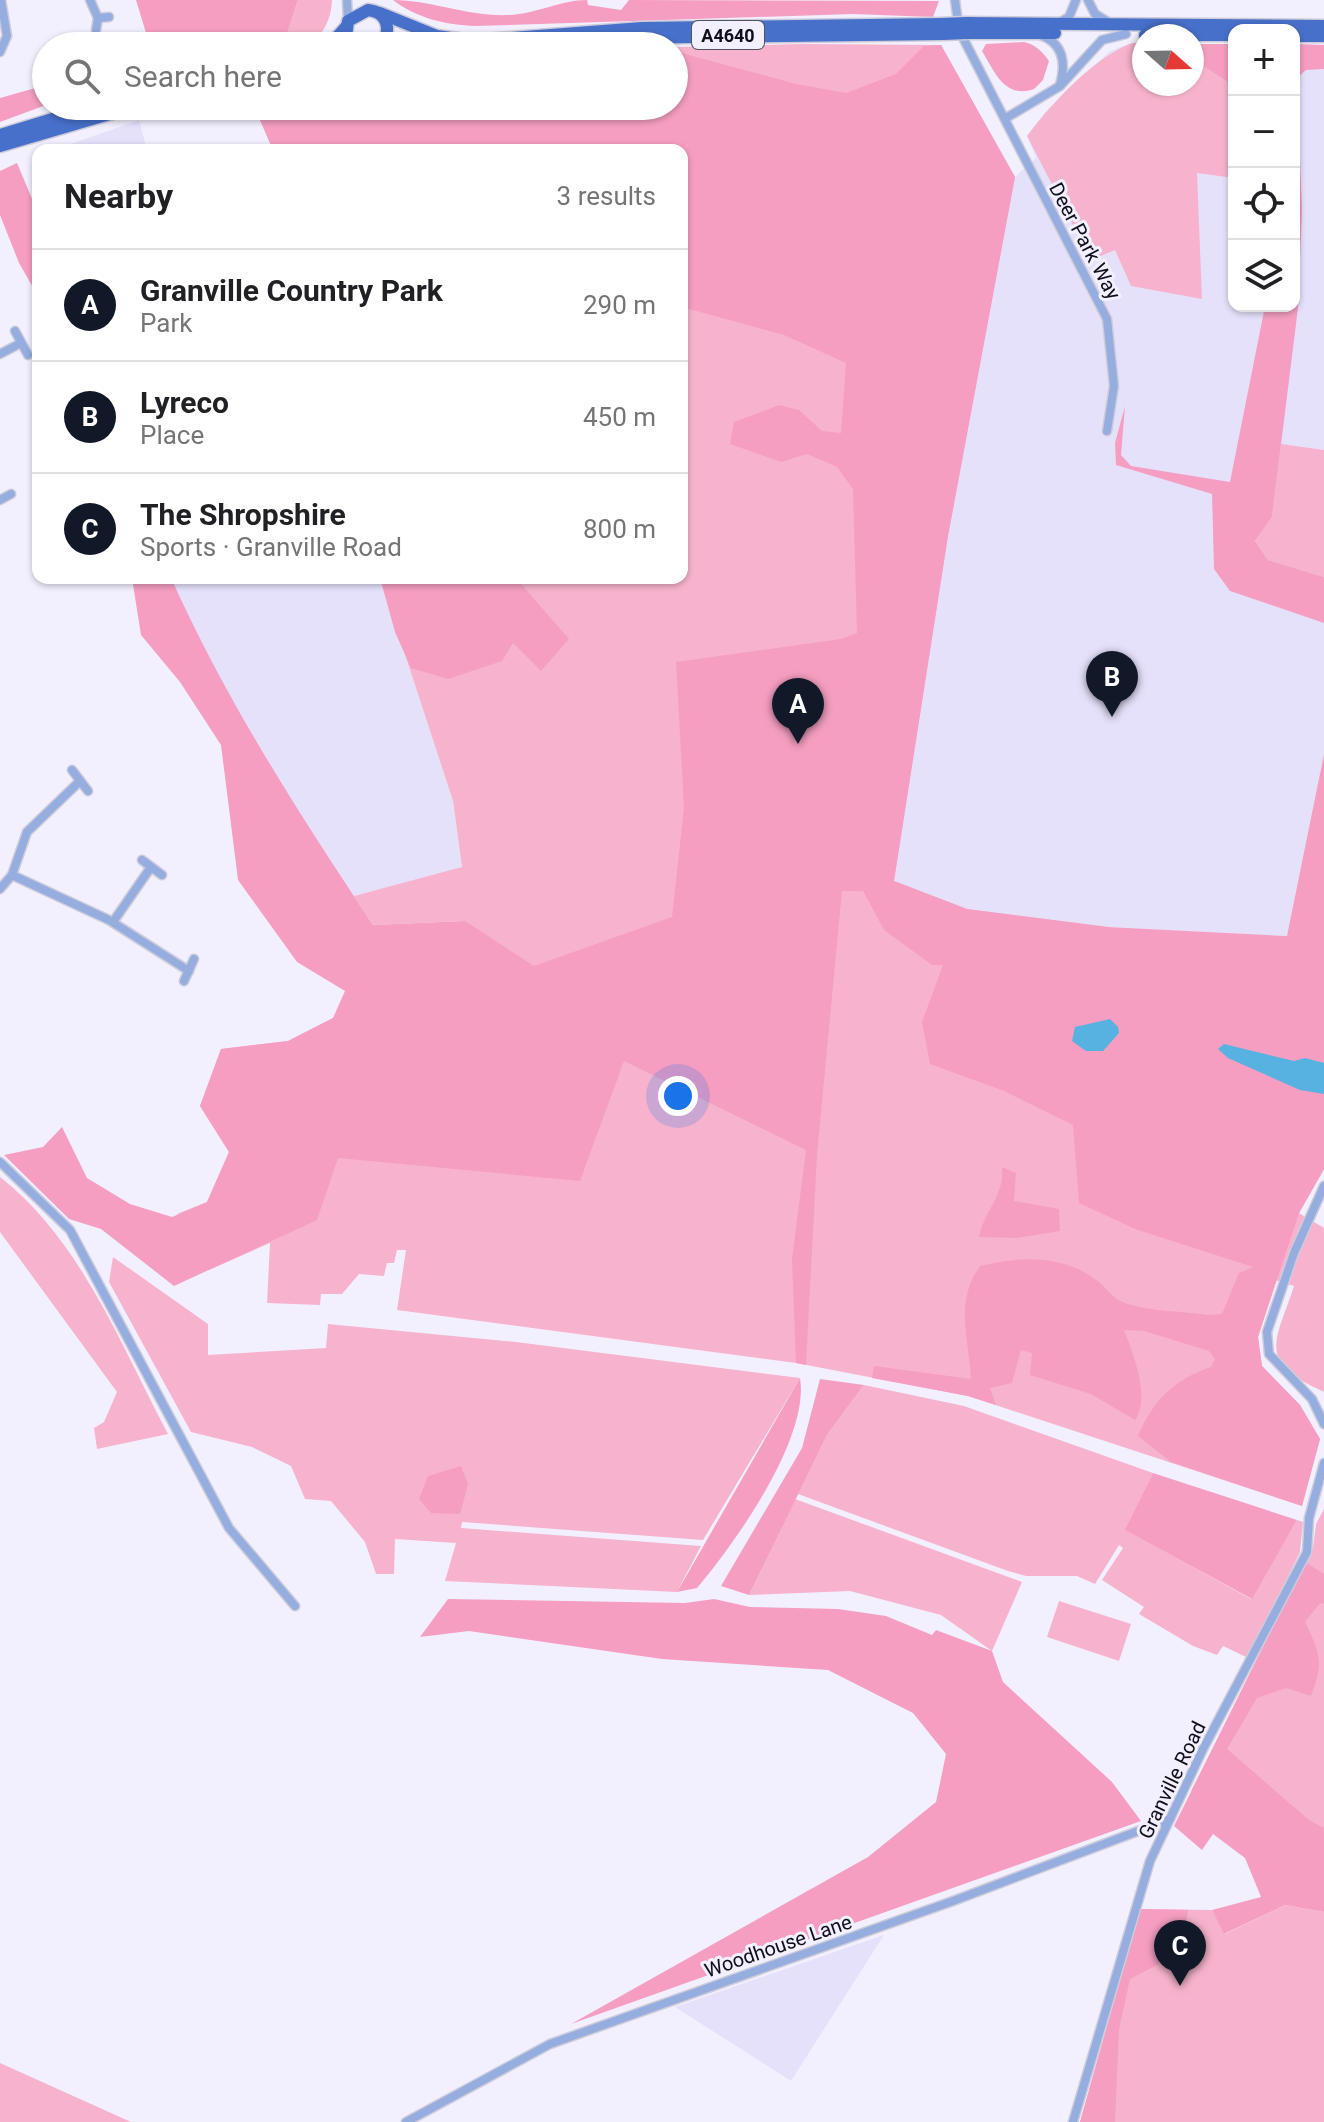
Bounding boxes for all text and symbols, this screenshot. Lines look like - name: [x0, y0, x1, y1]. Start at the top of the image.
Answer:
- road number: A4640: [692, 21, 764, 49]
- north arrow: [1132, 24, 1204, 96]
- map controls: [1228, 24, 1300, 312]
- button: +: [1228, 24, 1300, 96]
- search box: [32, 32, 688, 120]
- icon: search: [60, 54, 104, 98]
- text: Search here: [124, 59, 282, 94]
- button: −: [1228, 96, 1300, 168]
- button: locate: [1228, 168, 1300, 240]
- text: Nearby: [64, 176, 173, 216]
- street label: Deer Park Way: [1044, 178, 1126, 304]
- text: 3 results: [557, 181, 656, 211]
- button: layers: [1228, 240, 1300, 312]
- text: Granville Country Park: [140, 273, 443, 308]
- text: A: [81, 290, 99, 320]
- text: 290 m: [583, 290, 656, 320]
- text: Park: [140, 308, 192, 338]
- text: Lyreco: [140, 385, 229, 420]
- text: B: [82, 402, 98, 432]
- text: 450 m: [583, 402, 656, 432]
- text: Place: [140, 420, 204, 450]
- text: The Shropshire: [140, 497, 346, 532]
- text: C: [81, 514, 99, 544]
- text: 800 m: [583, 514, 656, 544]
- text: Sports · Granville Road: [140, 532, 402, 562]
- pin: B: [1086, 651, 1138, 717]
- pin: A: [772, 678, 824, 744]
- your location: [658, 1076, 698, 1116]
- street label: Granville Road: [1133, 1717, 1211, 1843]
- street label: Woodhouse Lane: [701, 1910, 855, 1982]
- pin: C: [1154, 1920, 1206, 1986]

